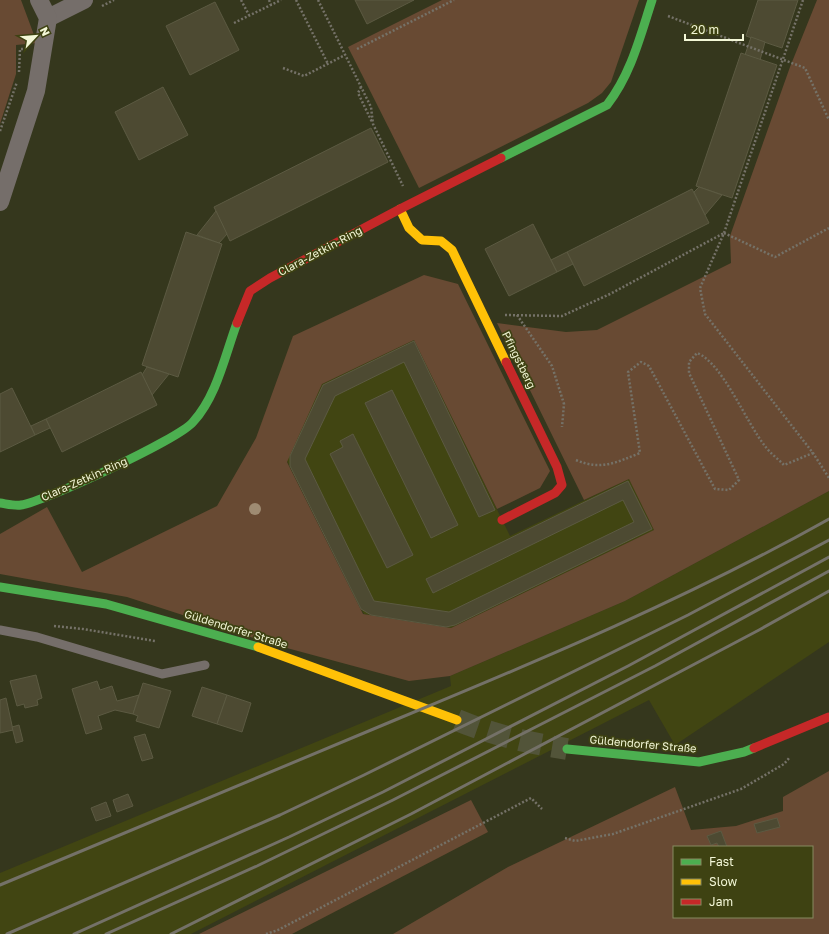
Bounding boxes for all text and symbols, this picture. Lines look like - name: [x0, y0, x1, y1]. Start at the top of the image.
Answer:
- north arrow: [16, 16, 56, 56]
- scale bar: [685, 16, 743, 42]
- text: 20 m: [691, 22, 719, 37]
- text: N: [38, 25, 53, 38]
- street label: Clara-Zetkin-Ring: [276, 223, 364, 278]
- street label: Pfingstberg: [500, 329, 539, 391]
- street label: Clara-Zetkin-Ring: [39, 454, 129, 503]
- street label: Güldendorfer Straße: [183, 607, 289, 650]
- street label: Güldendorfer Straße: [589, 732, 697, 755]
- legend: [673, 846, 813, 918]
- text: Fast: [709, 854, 734, 869]
- text: Slow: [709, 874, 737, 889]
- text: Jam: [709, 894, 733, 909]

